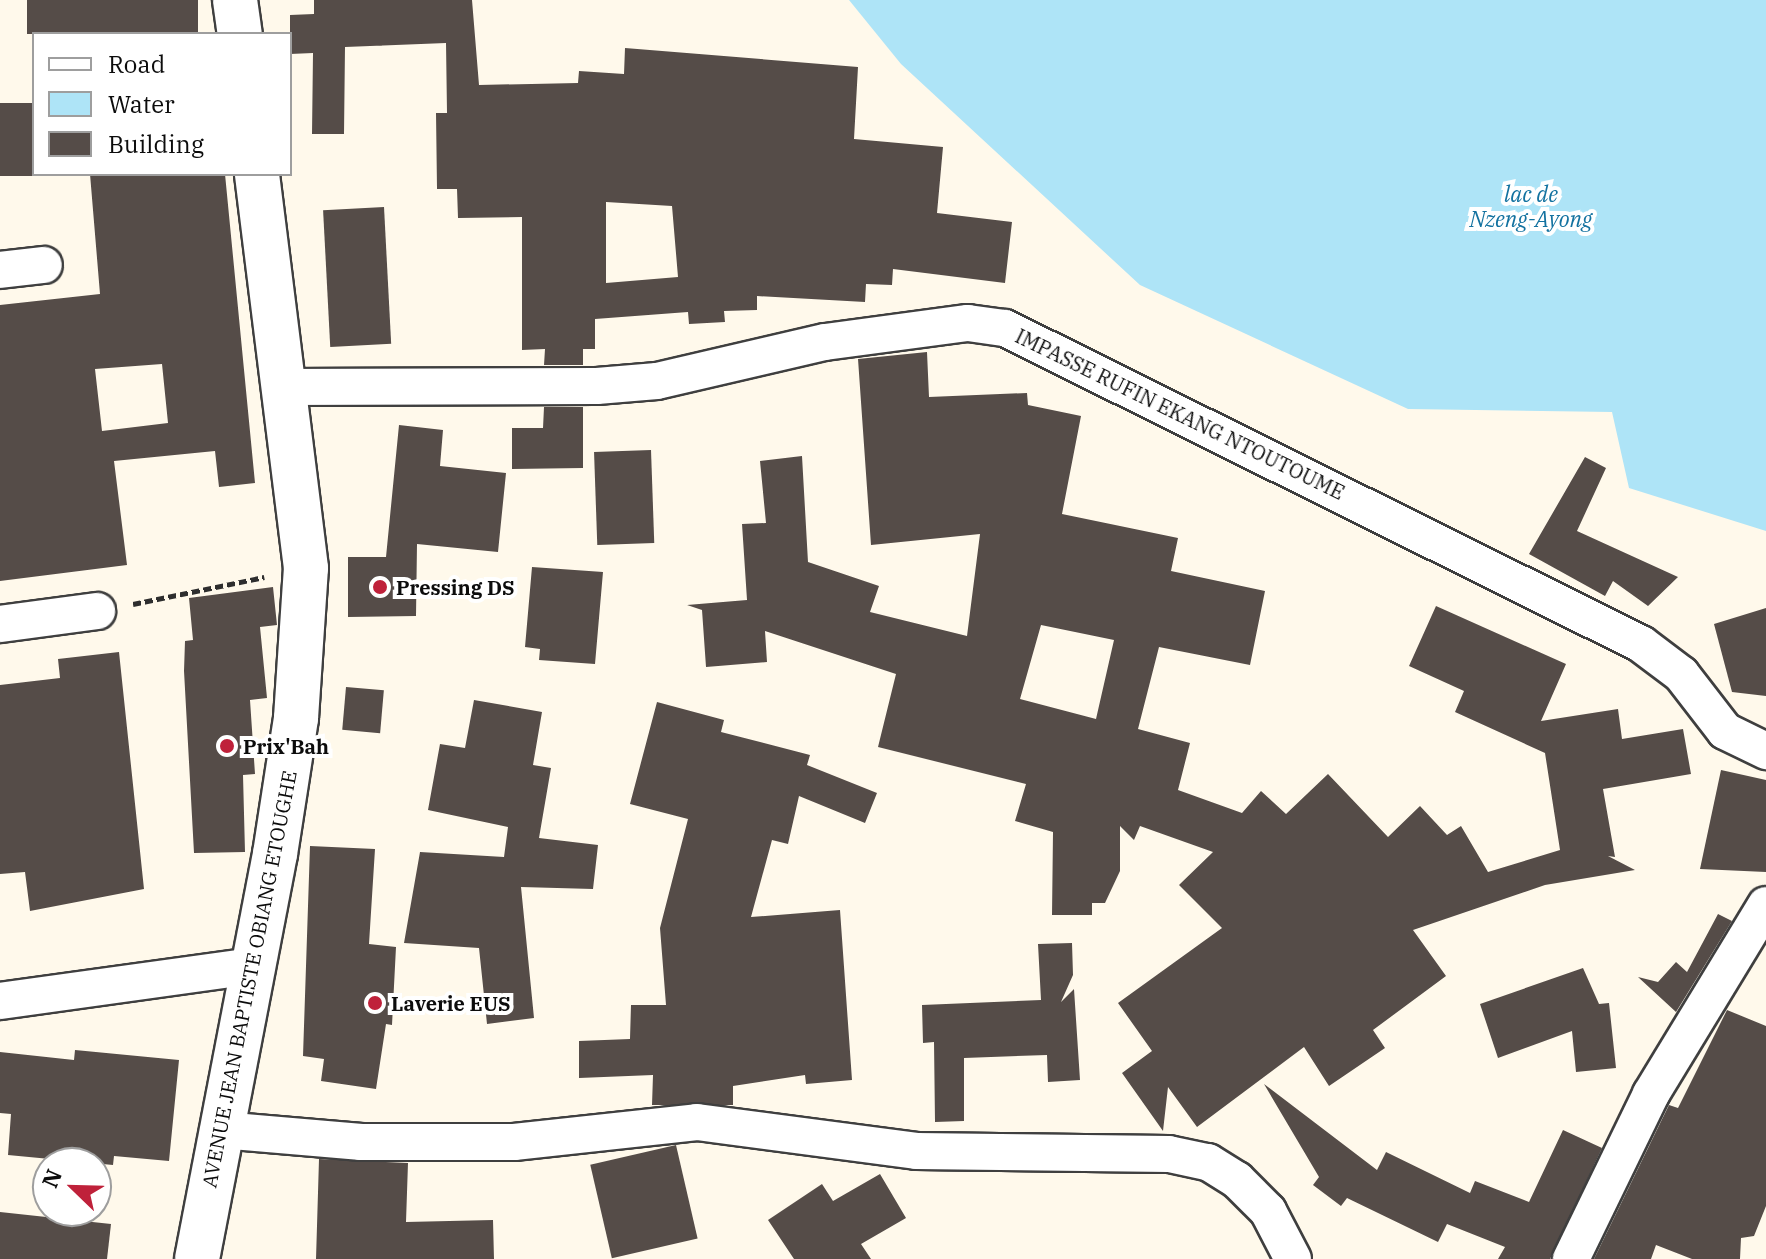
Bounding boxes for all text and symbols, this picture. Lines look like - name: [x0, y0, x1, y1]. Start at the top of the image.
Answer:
- legend: [32, 32, 292, 176]
- text: Road: [108, 48, 165, 80]
- text: Water: [108, 88, 175, 120]
- text: Building: [108, 128, 204, 160]
- water label: lac de Nzeng-Ayong: [1470, 180, 1592, 232]
- street label: IMPASSE RUFIN EKANG NTOUTOUME: [1012, 324, 1348, 504]
- place label: Pressing DS: [396, 575, 515, 599]
- marker: Pressing DS: [371, 578, 389, 596]
- place label: Prix'Bah: [243, 734, 329, 758]
- marker: Prix'Bah: [218, 737, 236, 755]
- street label: AVENUE JEAN BAPTISTE OBIANG ETOUGHE: [197, 768, 301, 1190]
- place label: Laverie EUS: [391, 991, 511, 1015]
- marker: Laverie EUS: [366, 994, 384, 1012]
- north arrow: [32, 1147, 112, 1227]
- text: N: [35, 1165, 68, 1192]

